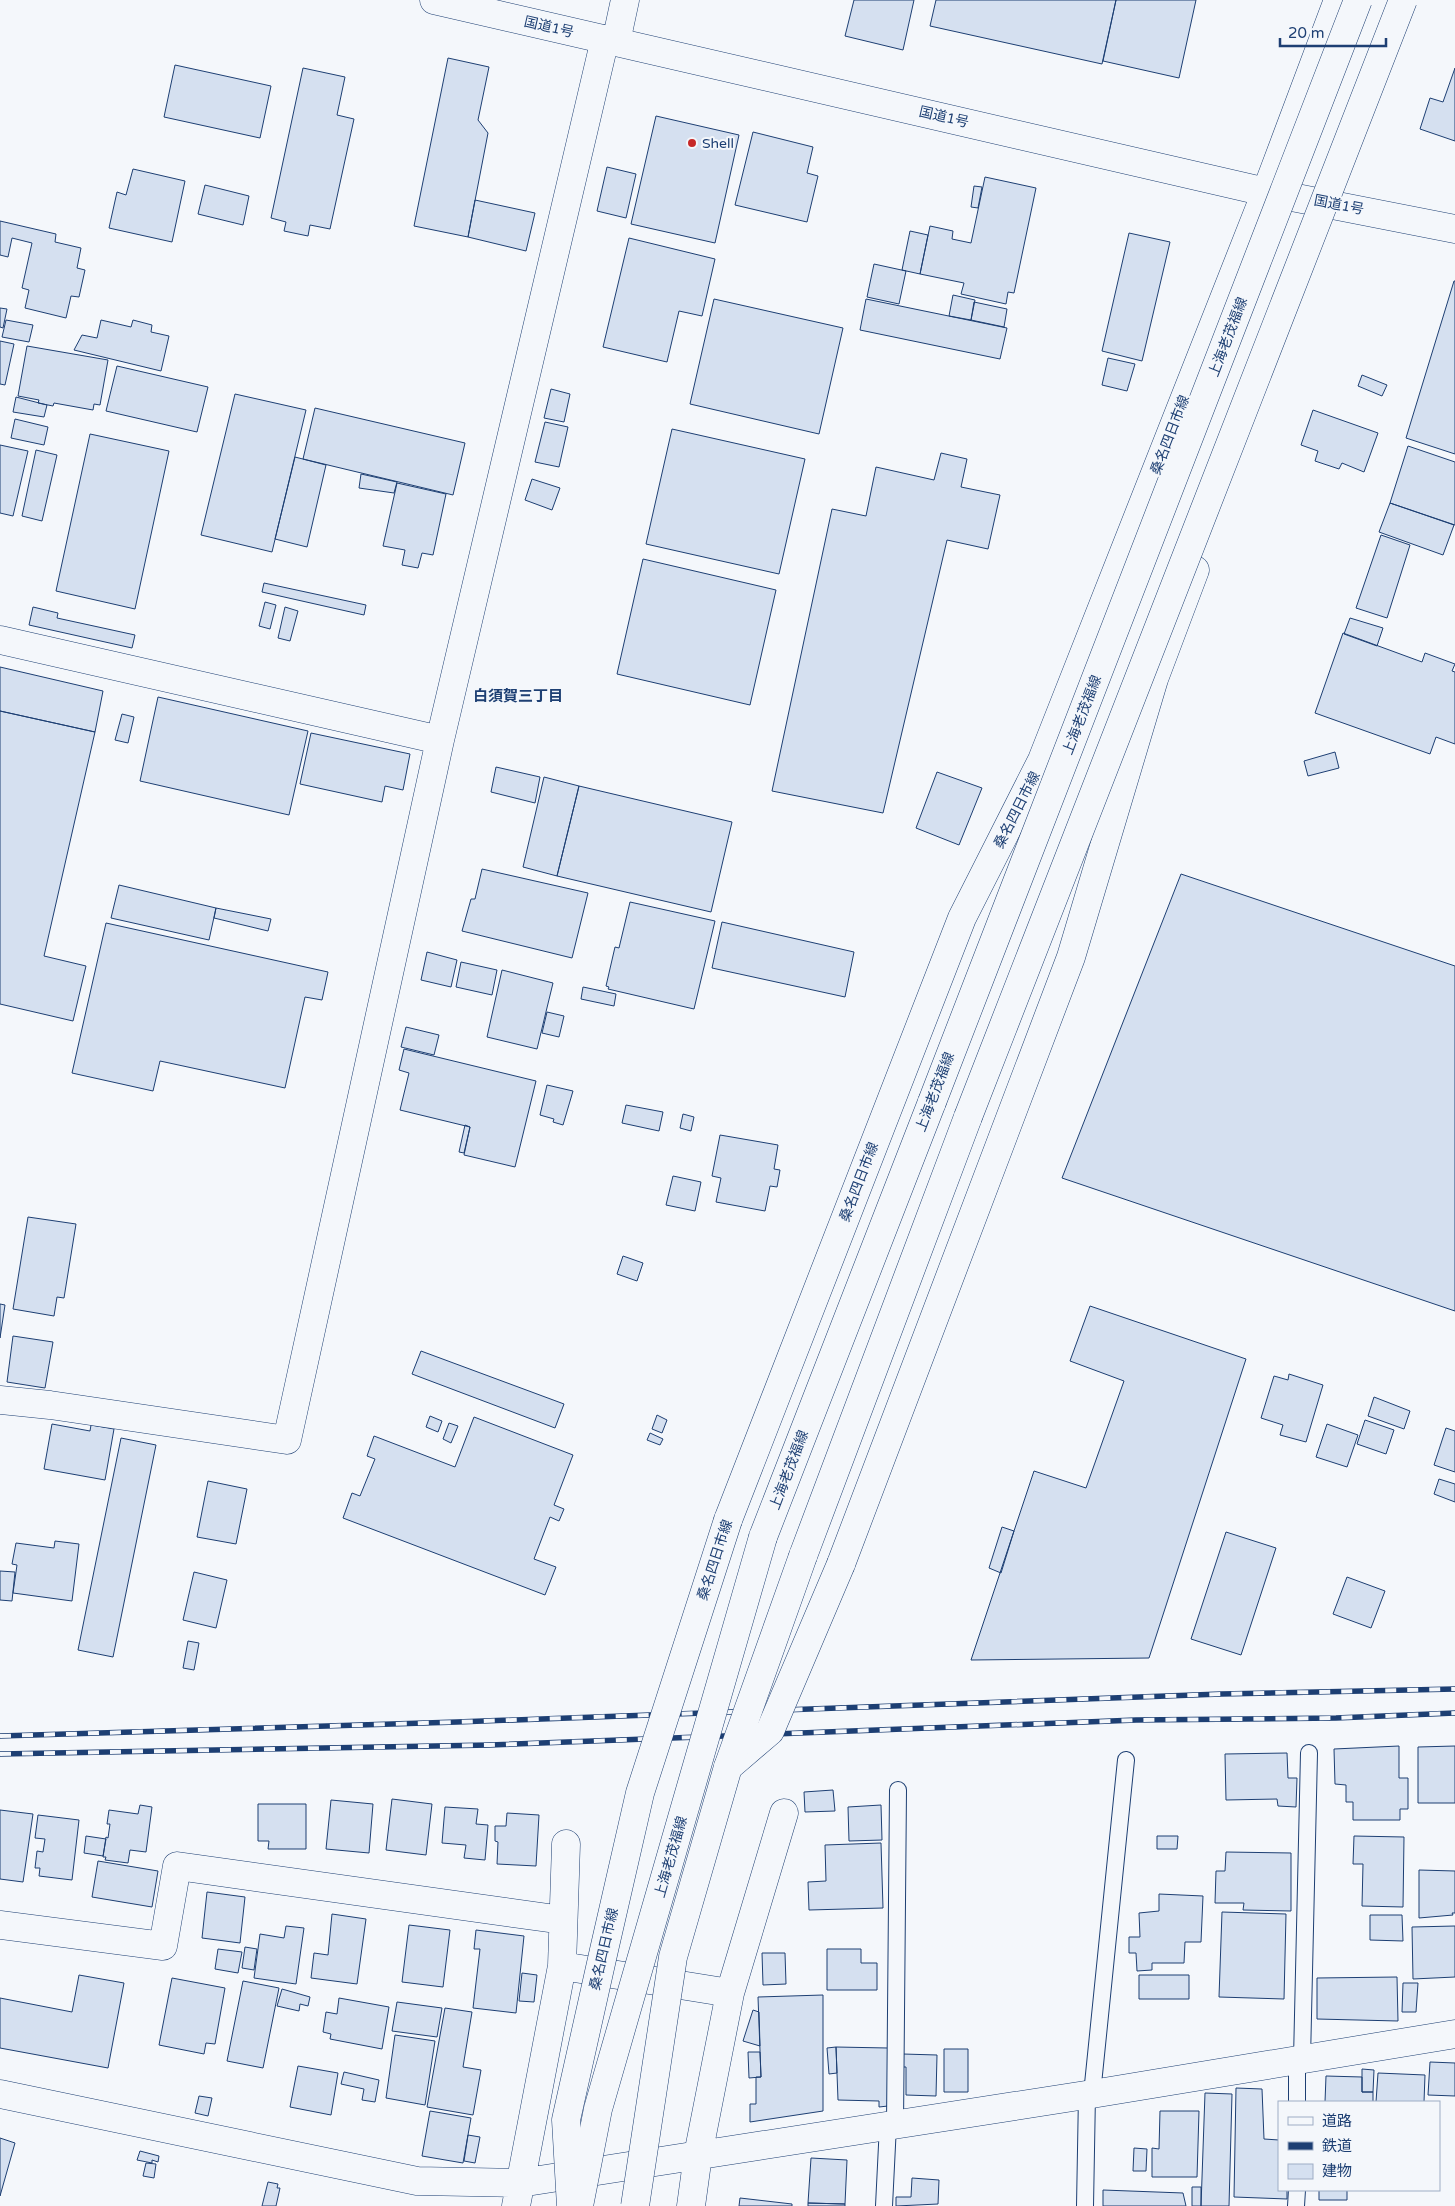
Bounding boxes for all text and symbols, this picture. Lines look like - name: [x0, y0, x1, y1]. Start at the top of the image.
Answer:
- street label: 国道1号: [522, 13, 576, 41]
- scale bar: [1280, 15, 1386, 47]
- text: 20 m: [1288, 24, 1325, 42]
- street label: 国道1号: [917, 103, 971, 131]
- place label: Shell: [702, 135, 734, 152]
- marker: Shell: [686, 137, 698, 149]
- street label: 国道1号: [1312, 192, 1366, 218]
- street label: 上海老茂福線: [1205, 295, 1251, 379]
- street label: 桑名四日市線: [1147, 393, 1193, 477]
- street label: 上海老茂福線: [1059, 673, 1105, 757]
- district label: 白須賀三丁目: [473, 687, 563, 705]
- street label: 桑名四日市線: [990, 769, 1044, 851]
- street label: 上海老茂福線: [912, 1050, 958, 1134]
- street label: 桑名四日市線: [836, 1140, 882, 1224]
- street label: 上海老茂福線: [766, 1428, 812, 1512]
- street label: 桑名四日市線: [694, 1517, 736, 1603]
- street label: 上海老茂福線: [651, 1814, 691, 1900]
- street label: 桑名四日市線: [586, 1906, 622, 1992]
- legend: [1278, 2101, 1440, 2191]
- text: 道路: [1322, 2112, 1352, 2130]
- text: 鉄道: [1322, 2137, 1352, 2155]
- text: 建物: [1322, 2162, 1352, 2180]

